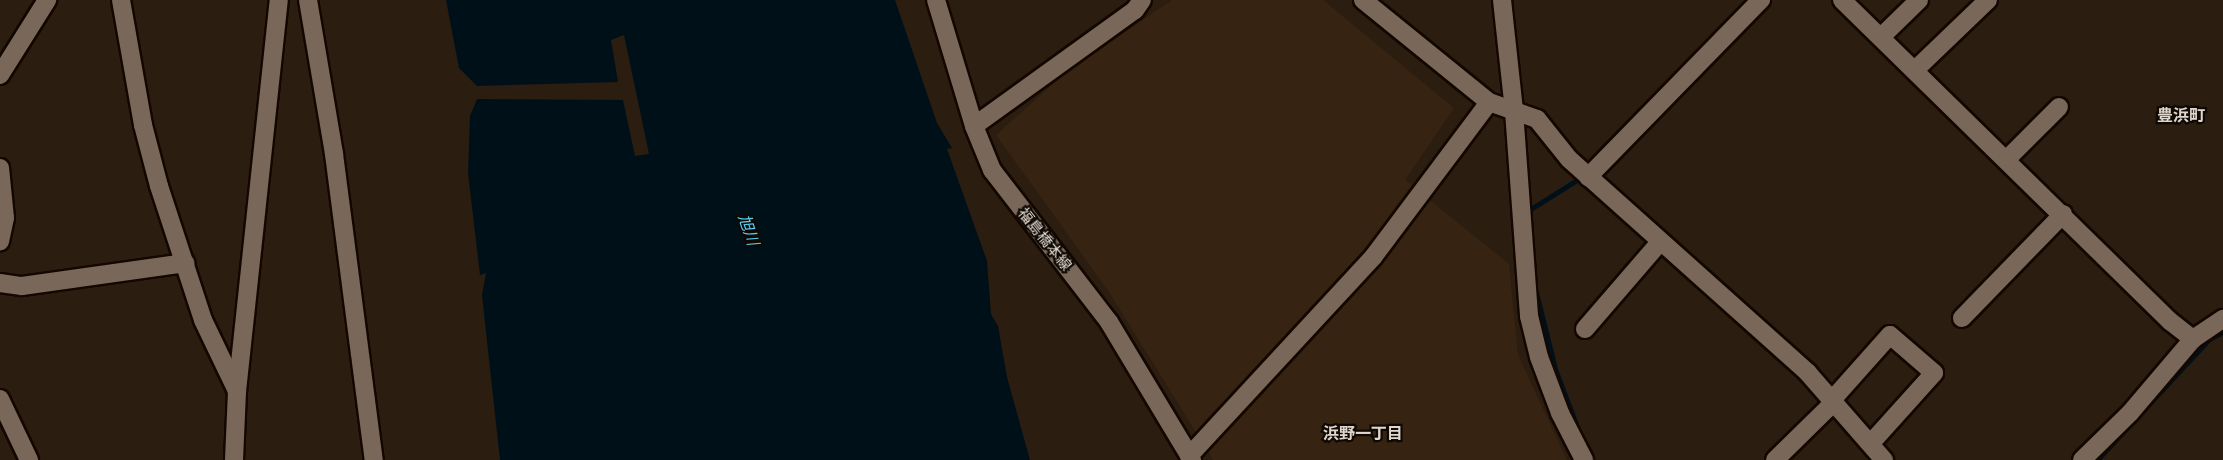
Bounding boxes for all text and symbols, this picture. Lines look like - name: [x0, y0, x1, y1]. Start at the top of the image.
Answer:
- district label: 豊浜町: [2157, 106, 2205, 126]
- street label: 福島橋本線: [1014, 204, 1076, 274]
- water label: 旭川: [734, 212, 762, 248]
- district label: 浜野一丁目: [1323, 424, 1403, 444]

